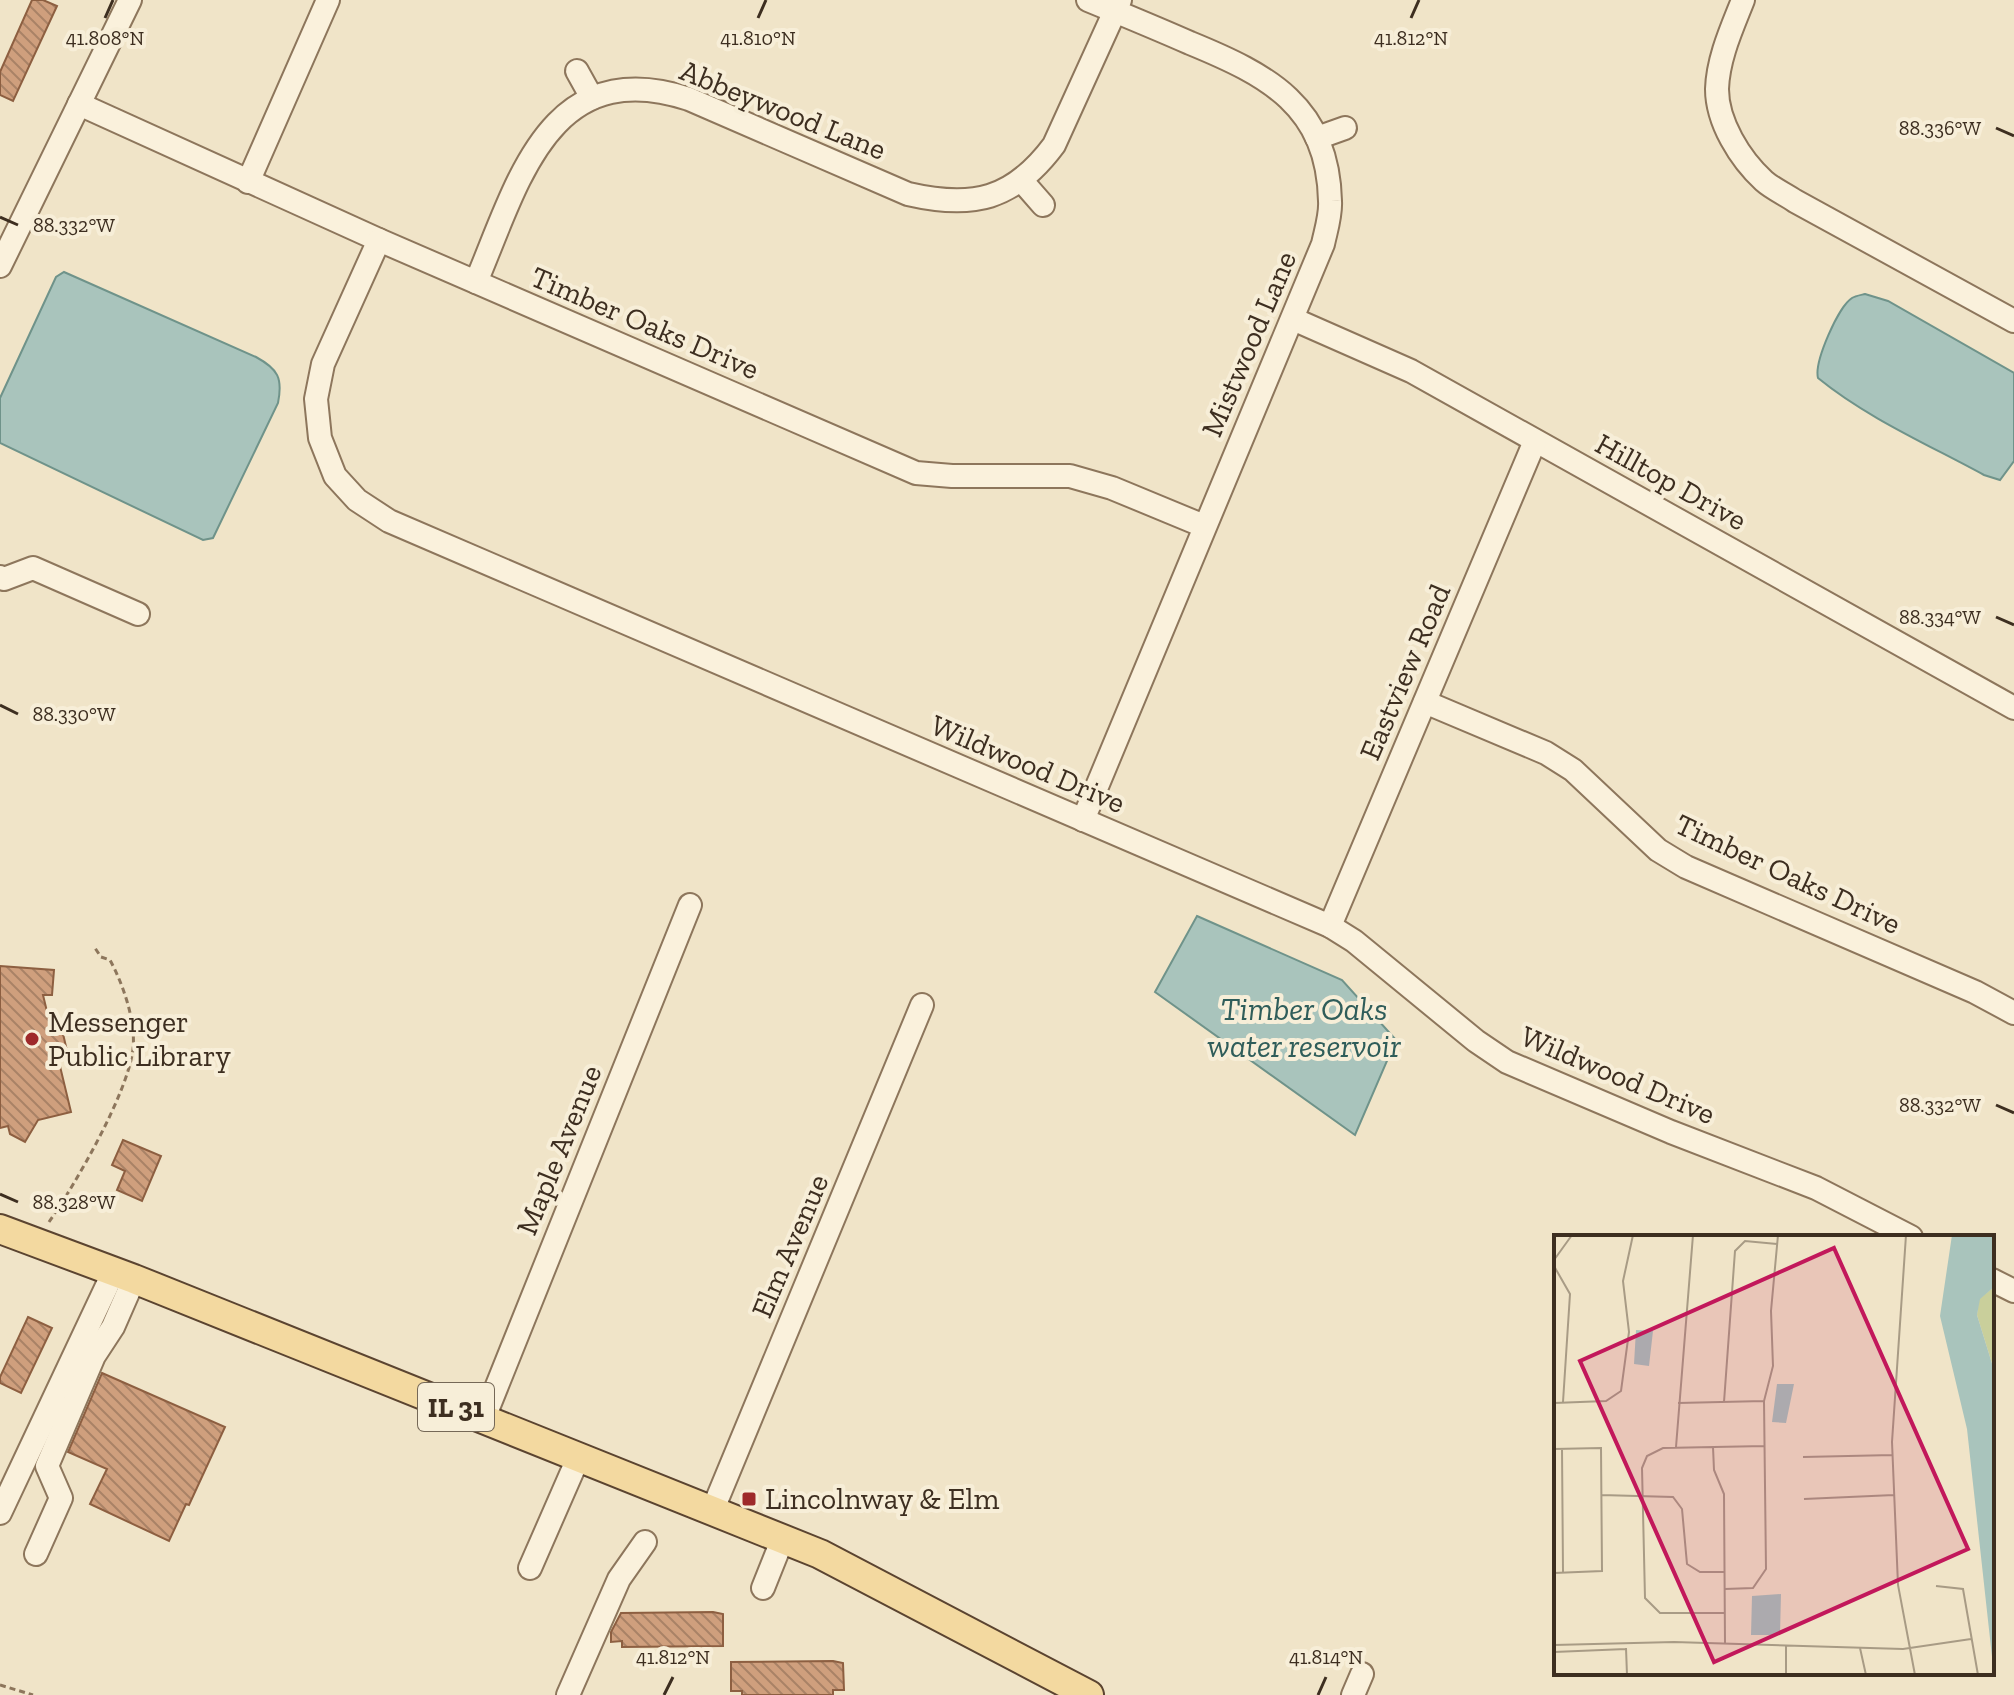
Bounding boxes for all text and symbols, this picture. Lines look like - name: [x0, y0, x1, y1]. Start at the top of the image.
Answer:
- text: 41.808°N: [66, 26, 144, 50]
- text: 41.810°N: [720, 26, 796, 50]
- text: 41.812°N: [1374, 26, 1448, 50]
- street label: Abbeywood Lane: [675, 52, 891, 168]
- text: 88.336°W: [1899, 116, 1981, 140]
- text: 88.332°W: [33, 213, 115, 237]
- street label: Mistwood Lane: [1194, 246, 1304, 442]
- street label: Timber Oaks Drive: [526, 259, 764, 387]
- street label: Hilltop Drive: [1589, 426, 1753, 538]
- street label: Eastview Road: [1352, 578, 1458, 765]
- text: 88.334°W: [1899, 605, 1981, 629]
- text: 88.330°W: [32, 702, 116, 726]
- street label: Wildwood Drive: [925, 707, 1131, 821]
- street label: Timber Oaks Drive: [1670, 806, 1906, 942]
- water label: Timber Oaks water reservoir: [1207, 990, 1402, 1065]
- place label: Messenger Public Library: [48, 1004, 232, 1074]
- street label: Wildwood Drive: [1515, 1018, 1721, 1132]
- marker: Messenger Public Library: [23, 1030, 41, 1048]
- street label: Maple Avenue: [509, 1060, 609, 1240]
- text: 88.332°W: [1899, 1093, 1981, 1117]
- street label: Elm Avenue: [744, 1169, 836, 1323]
- text: 88.328°W: [33, 1190, 116, 1214]
- inset map: [1554, 1235, 1994, 1675]
- road number: IL 31: [418, 1383, 494, 1431]
- place label: Lincolnway & Elm: [765, 1481, 999, 1517]
- marker: Lincolnway & Elm: [740, 1490, 758, 1508]
- text: 41.812°N: [636, 1645, 710, 1669]
- text: 41.814°N: [1289, 1645, 1363, 1669]

